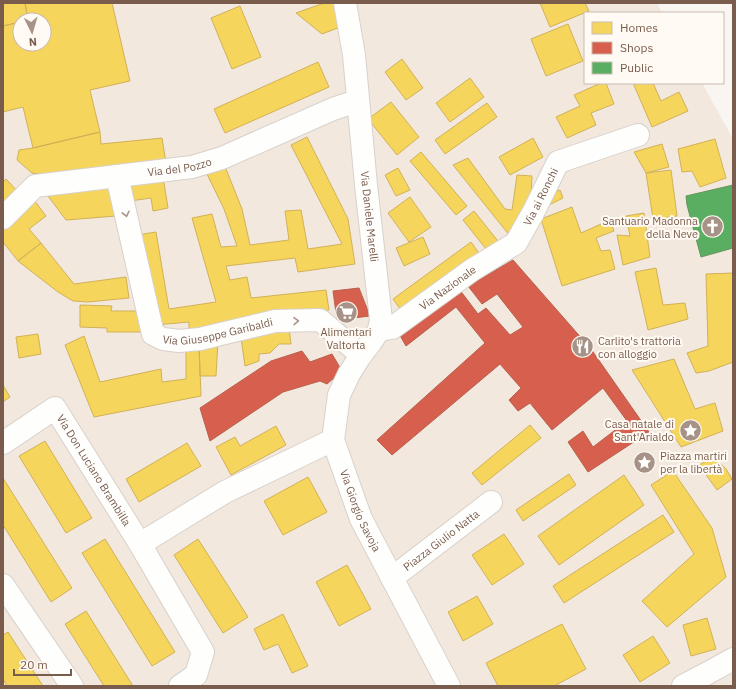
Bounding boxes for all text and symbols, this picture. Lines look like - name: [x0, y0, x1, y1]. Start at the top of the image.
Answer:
- north arrow: [12, 12, 52, 52]
- legend: [584, 12, 724, 84]
- text: Homes: [620, 20, 658, 35]
- text: N: [28, 35, 37, 49]
- text: Shops: [620, 40, 653, 55]
- text: Public: [620, 60, 653, 75]
- street label: Via del Pozzo: [147, 155, 213, 179]
- street label: Via ai Ronchi: [520, 166, 561, 228]
- street label: Via Daniele Marelli: [358, 170, 382, 263]
- one-way arrow: [121, 211, 129, 217]
- place label: Santuario Madonna della Neve: [602, 214, 698, 241]
- church icon: Santuario Madonna della Neve: [700, 214, 726, 240]
- street label: Via Nazionale: [417, 262, 479, 313]
- supermarket icon: Alimentari Valtorta: [333, 299, 359, 325]
- street label: Via Giuseppe Garibaldi: [162, 315, 274, 348]
- one-way arrow: [293, 317, 299, 325]
- place label: Alimentari Valtorta: [320, 325, 372, 352]
- restaurant icon: Carlito's trattoria con alloggio: [569, 334, 595, 360]
- place label: Carlito's trattoria con alloggio: [598, 334, 681, 361]
- street label: Via Don Luciano Brambilla: [54, 412, 134, 529]
- place label: Casa natale di Sant'Arialdo: [605, 417, 674, 444]
- place icon: Casa natale di Sant'Arialdo: [677, 417, 703, 443]
- place icon: Piazza martiri per la libertà: [631, 449, 657, 475]
- place label: Piazza martiri per la libertà: [660, 449, 727, 476]
- street label: Via Giorgio Savoja: [337, 468, 384, 554]
- street label: Piazza Giulio Natta: [400, 506, 482, 574]
- scale bar: [14, 651, 71, 677]
- text: 20 m: [20, 657, 48, 672]

